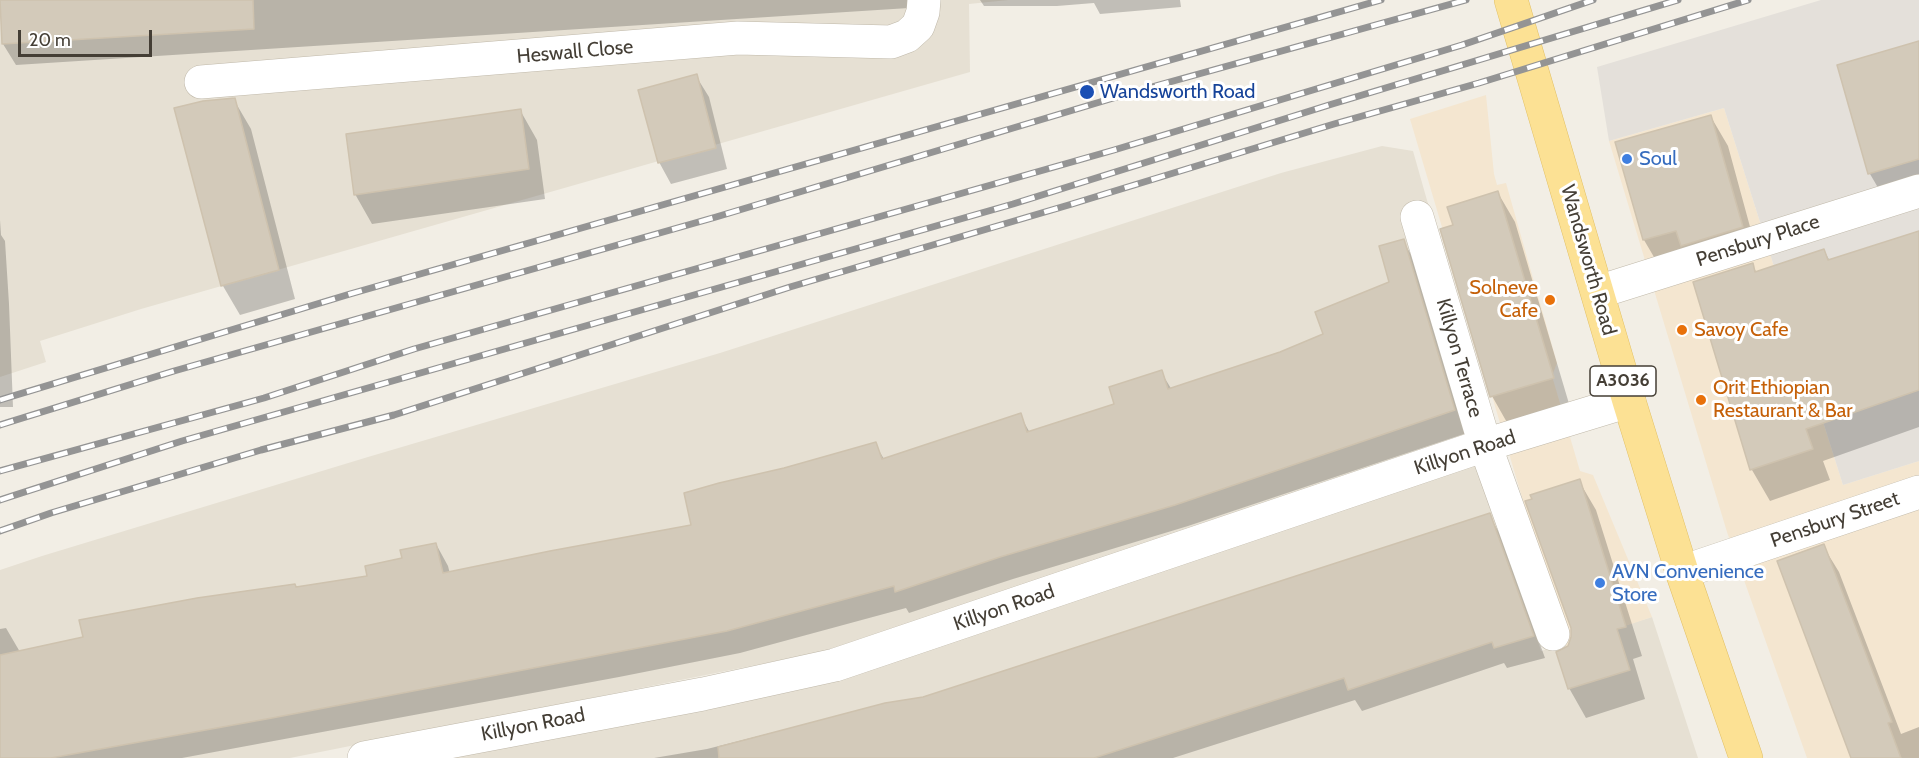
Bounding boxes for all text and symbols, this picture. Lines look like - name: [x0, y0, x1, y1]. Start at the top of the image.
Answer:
- scale bar: [21, 18, 154, 56]
- text: 20 m: [29, 29, 71, 51]
- street label: Heswall Close: [516, 35, 634, 69]
- place label: Wandsworth Road: [1100, 80, 1255, 104]
- marker: Wandsworth Road: [1078, 83, 1096, 101]
- place label: Soul: [1639, 147, 1677, 171]
- marker: Soul: [1620, 152, 1634, 166]
- street label: Wandsworth Road: [1555, 182, 1621, 338]
- street label: Pensbury Place: [1693, 210, 1823, 272]
- place label: Solneve Cafe: [1469, 276, 1538, 323]
- marker: Solneve Cafe: [1543, 293, 1557, 307]
- street label: Killyon Terrace: [1431, 296, 1487, 420]
- place label: Savoy Cafe: [1694, 318, 1788, 342]
- marker: Savoy Cafe: [1675, 323, 1689, 337]
- road number: A3036: [1590, 366, 1656, 396]
- place label: Orit Ethiopian Restaurant & Bar: [1713, 376, 1853, 423]
- marker: Orit Ethiopian Restaurant & Bar: [1694, 393, 1708, 407]
- street label: Killyon Road: [1411, 425, 1519, 481]
- street label: Pensbury Street: [1767, 487, 1903, 553]
- place label: AVN Convenience Store: [1612, 560, 1764, 607]
- marker: AVN Convenience Store: [1593, 576, 1607, 590]
- street label: Killyon Road: [950, 580, 1058, 636]
- street label: Killyon Road: [479, 703, 587, 747]

